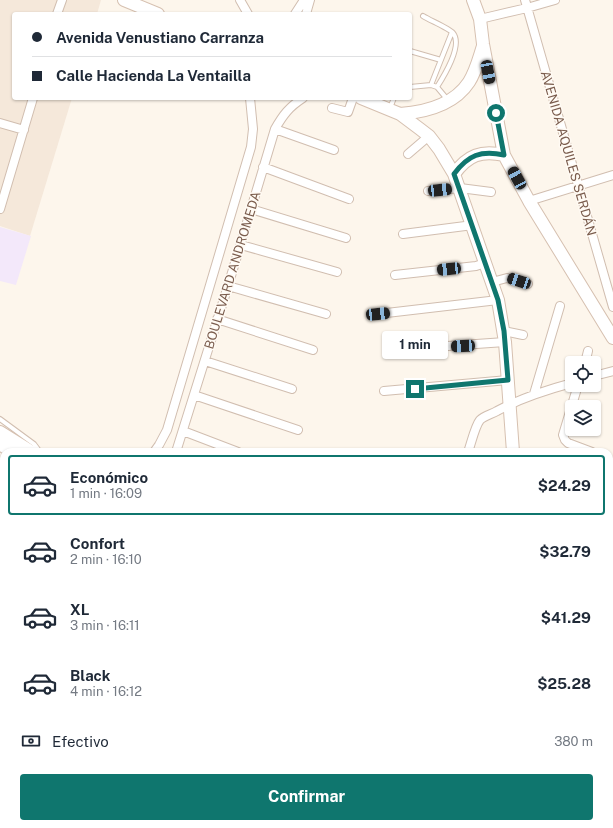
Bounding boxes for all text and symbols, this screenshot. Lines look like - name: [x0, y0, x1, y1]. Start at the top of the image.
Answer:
- text: Avenida Venustiano Carranza: [56, 29, 264, 46]
- car: [480, 59, 496, 85]
- text: Calle Hacienda La Ventailla: [56, 67, 251, 84]
- street label: AVENIDA AQUILES SERDÁN: [538, 69, 600, 237]
- route start: [487, 104, 505, 122]
- car: [506, 165, 528, 191]
- car: [427, 183, 453, 197]
- street label: BOULEVARD ANDROMEDA: [201, 190, 264, 351]
- car: [436, 262, 462, 276]
- car: [506, 272, 532, 290]
- car: [365, 307, 391, 321]
- callout: 1 min: [382, 331, 448, 359]
- text: 1 min: [399, 337, 431, 352]
- car: [451, 339, 475, 353]
- map controls: [565, 356, 601, 436]
- button: locate: [565, 356, 601, 392]
- route end: [406, 380, 424, 398]
- button: layers: [565, 400, 601, 436]
- icon: car: [22, 467, 58, 503]
- text: Económico: [70, 469, 148, 486]
- text: $24.29: [538, 477, 591, 494]
- text: 1 min · 16:09: [70, 486, 142, 501]
- icon: car: [22, 533, 58, 569]
- text: Confort: [70, 535, 125, 552]
- text: $32.79: [539, 543, 591, 560]
- text: 2 min · 16:10: [70, 552, 142, 567]
- icon: car: [22, 599, 58, 635]
- text: XL: [70, 601, 89, 618]
- text: $41.29: [541, 609, 591, 626]
- text: 3 min · 16:11: [70, 618, 140, 633]
- icon: car: [22, 665, 58, 701]
- text: Black: [70, 667, 110, 684]
- text: $25.28: [537, 675, 591, 692]
- text: 4 min · 16:12: [70, 684, 142, 699]
- icon: cash: [20, 730, 42, 752]
- text: Efectivo: [52, 733, 109, 750]
- text: 380 m: [554, 734, 593, 749]
- button: Confirmar: [20, 774, 593, 820]

